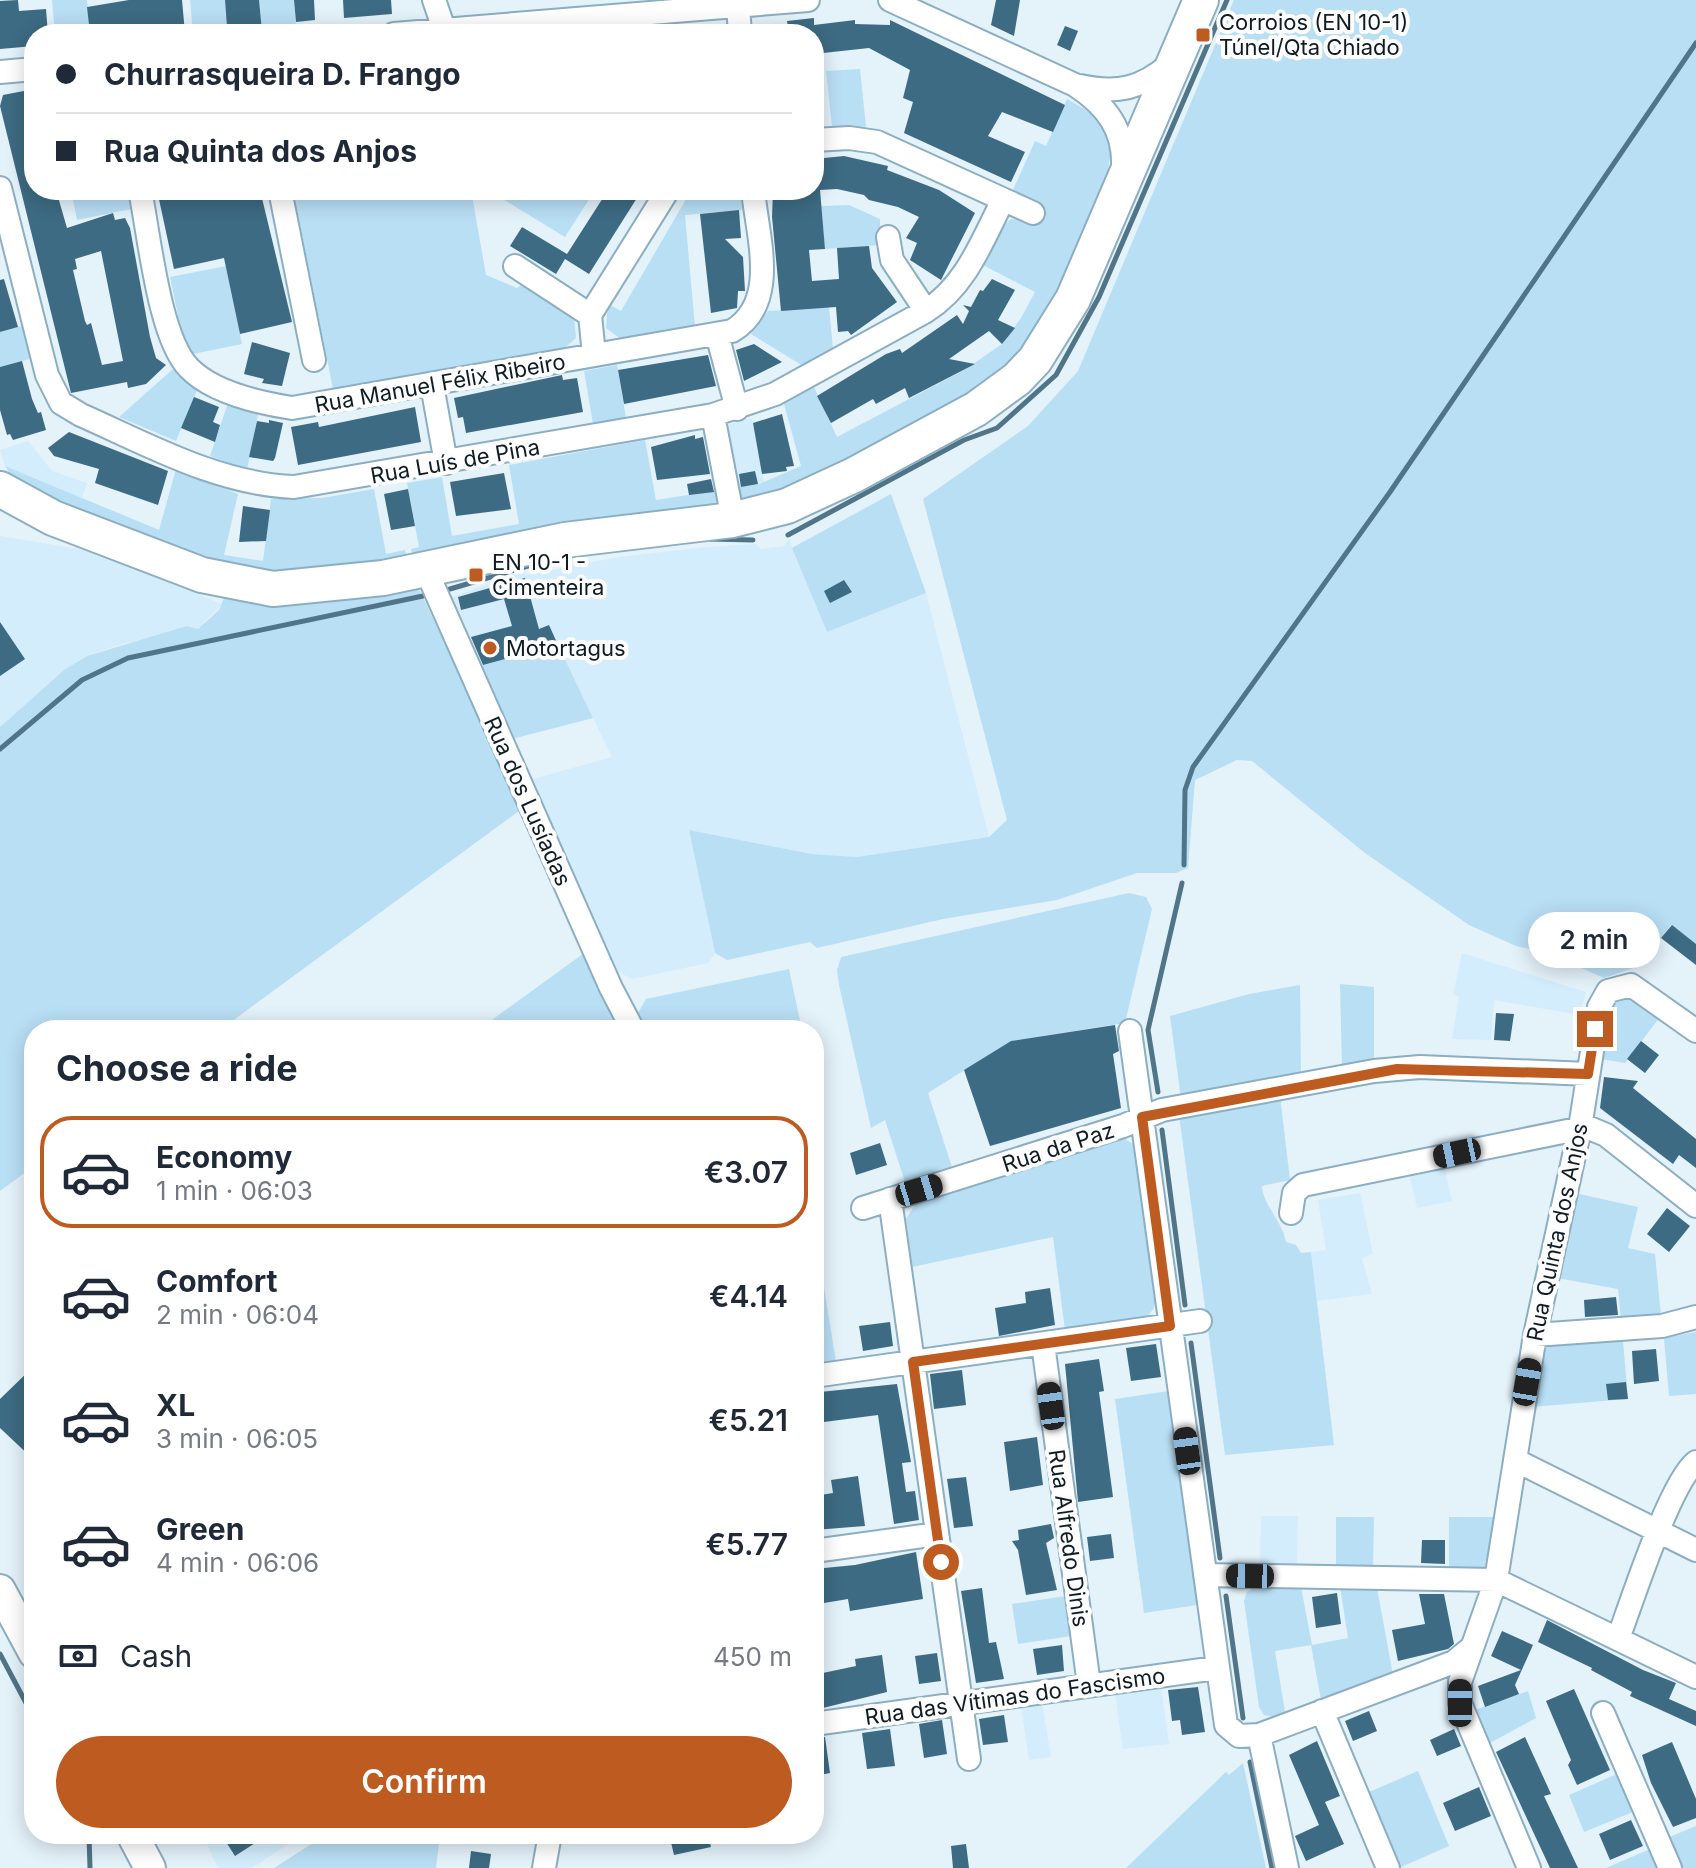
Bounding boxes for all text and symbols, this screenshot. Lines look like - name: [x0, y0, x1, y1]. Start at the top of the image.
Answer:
- place label: Corroios (EN 10-1) Túnel/Qta Chiado: [1219, 9, 1408, 60]
- marker: Corroios (EN 10-1) Túnel/Qta Chiado: [1194, 26, 1212, 44]
- text: Churrasqueira D. Frango: [104, 56, 461, 92]
- text: Rua Quinta dos Anjos: [104, 133, 417, 169]
- street label: Rua Manuel Félix Ribeiro: [313, 348, 567, 418]
- street label: Rua Luís de Pina: [368, 433, 542, 489]
- place label: EN 10-1 - Cimenteira: [492, 549, 604, 600]
- marker: EN 10-1 - Cimenteira: [467, 566, 485, 584]
- place label: Motortagus: [506, 635, 626, 661]
- marker: Motortagus: [481, 639, 499, 657]
- street label: Rua dos Lusíadas: [479, 712, 577, 890]
- callout: 2 min: [1529, 913, 1661, 969]
- text: 2 min: [1560, 924, 1628, 955]
- route end: [1577, 1011, 1613, 1047]
- text: Choose a ride: [56, 1046, 298, 1090]
- street label: Rua da Paz: [999, 1117, 1117, 1177]
- street label: Rua Quinta dos Anjos: [1521, 1120, 1593, 1344]
- icon: car: [60, 1136, 132, 1208]
- car: [1431, 1136, 1483, 1170]
- text: Economy: [156, 1139, 292, 1175]
- text: €3.07: [704, 1154, 788, 1190]
- car: [893, 1172, 945, 1208]
- text: 1 min · 06:03: [156, 1175, 313, 1206]
- icon: car: [60, 1260, 132, 1332]
- text: Comfort: [156, 1263, 277, 1299]
- text: €4.14: [709, 1278, 788, 1314]
- text: 2 min · 06:04: [156, 1299, 319, 1330]
- car: [1511, 1356, 1543, 1408]
- car: [1036, 1381, 1066, 1431]
- icon: car: [60, 1384, 132, 1456]
- text: XL: [156, 1387, 195, 1423]
- text: €5.21: [709, 1402, 788, 1438]
- text: 3 min · 06:05: [156, 1423, 318, 1454]
- car: [1172, 1426, 1202, 1476]
- street label: Rua Alfredo Dinis: [1044, 1448, 1094, 1628]
- icon: car: [60, 1508, 132, 1580]
- text: Green: [156, 1511, 244, 1547]
- text: €5.77: [705, 1526, 788, 1562]
- route start: [923, 1544, 959, 1580]
- text: 4 min · 06:06: [156, 1547, 319, 1578]
- car: [1226, 1564, 1274, 1588]
- icon: cash: [56, 1634, 100, 1678]
- text: Cash: [120, 1638, 192, 1674]
- text: 450 m: [713, 1641, 792, 1672]
- street label: Rua das Vítimas do Fascismo: [863, 1662, 1167, 1730]
- car: [1448, 1679, 1472, 1727]
- button: Confirm: [56, 1736, 792, 1828]

